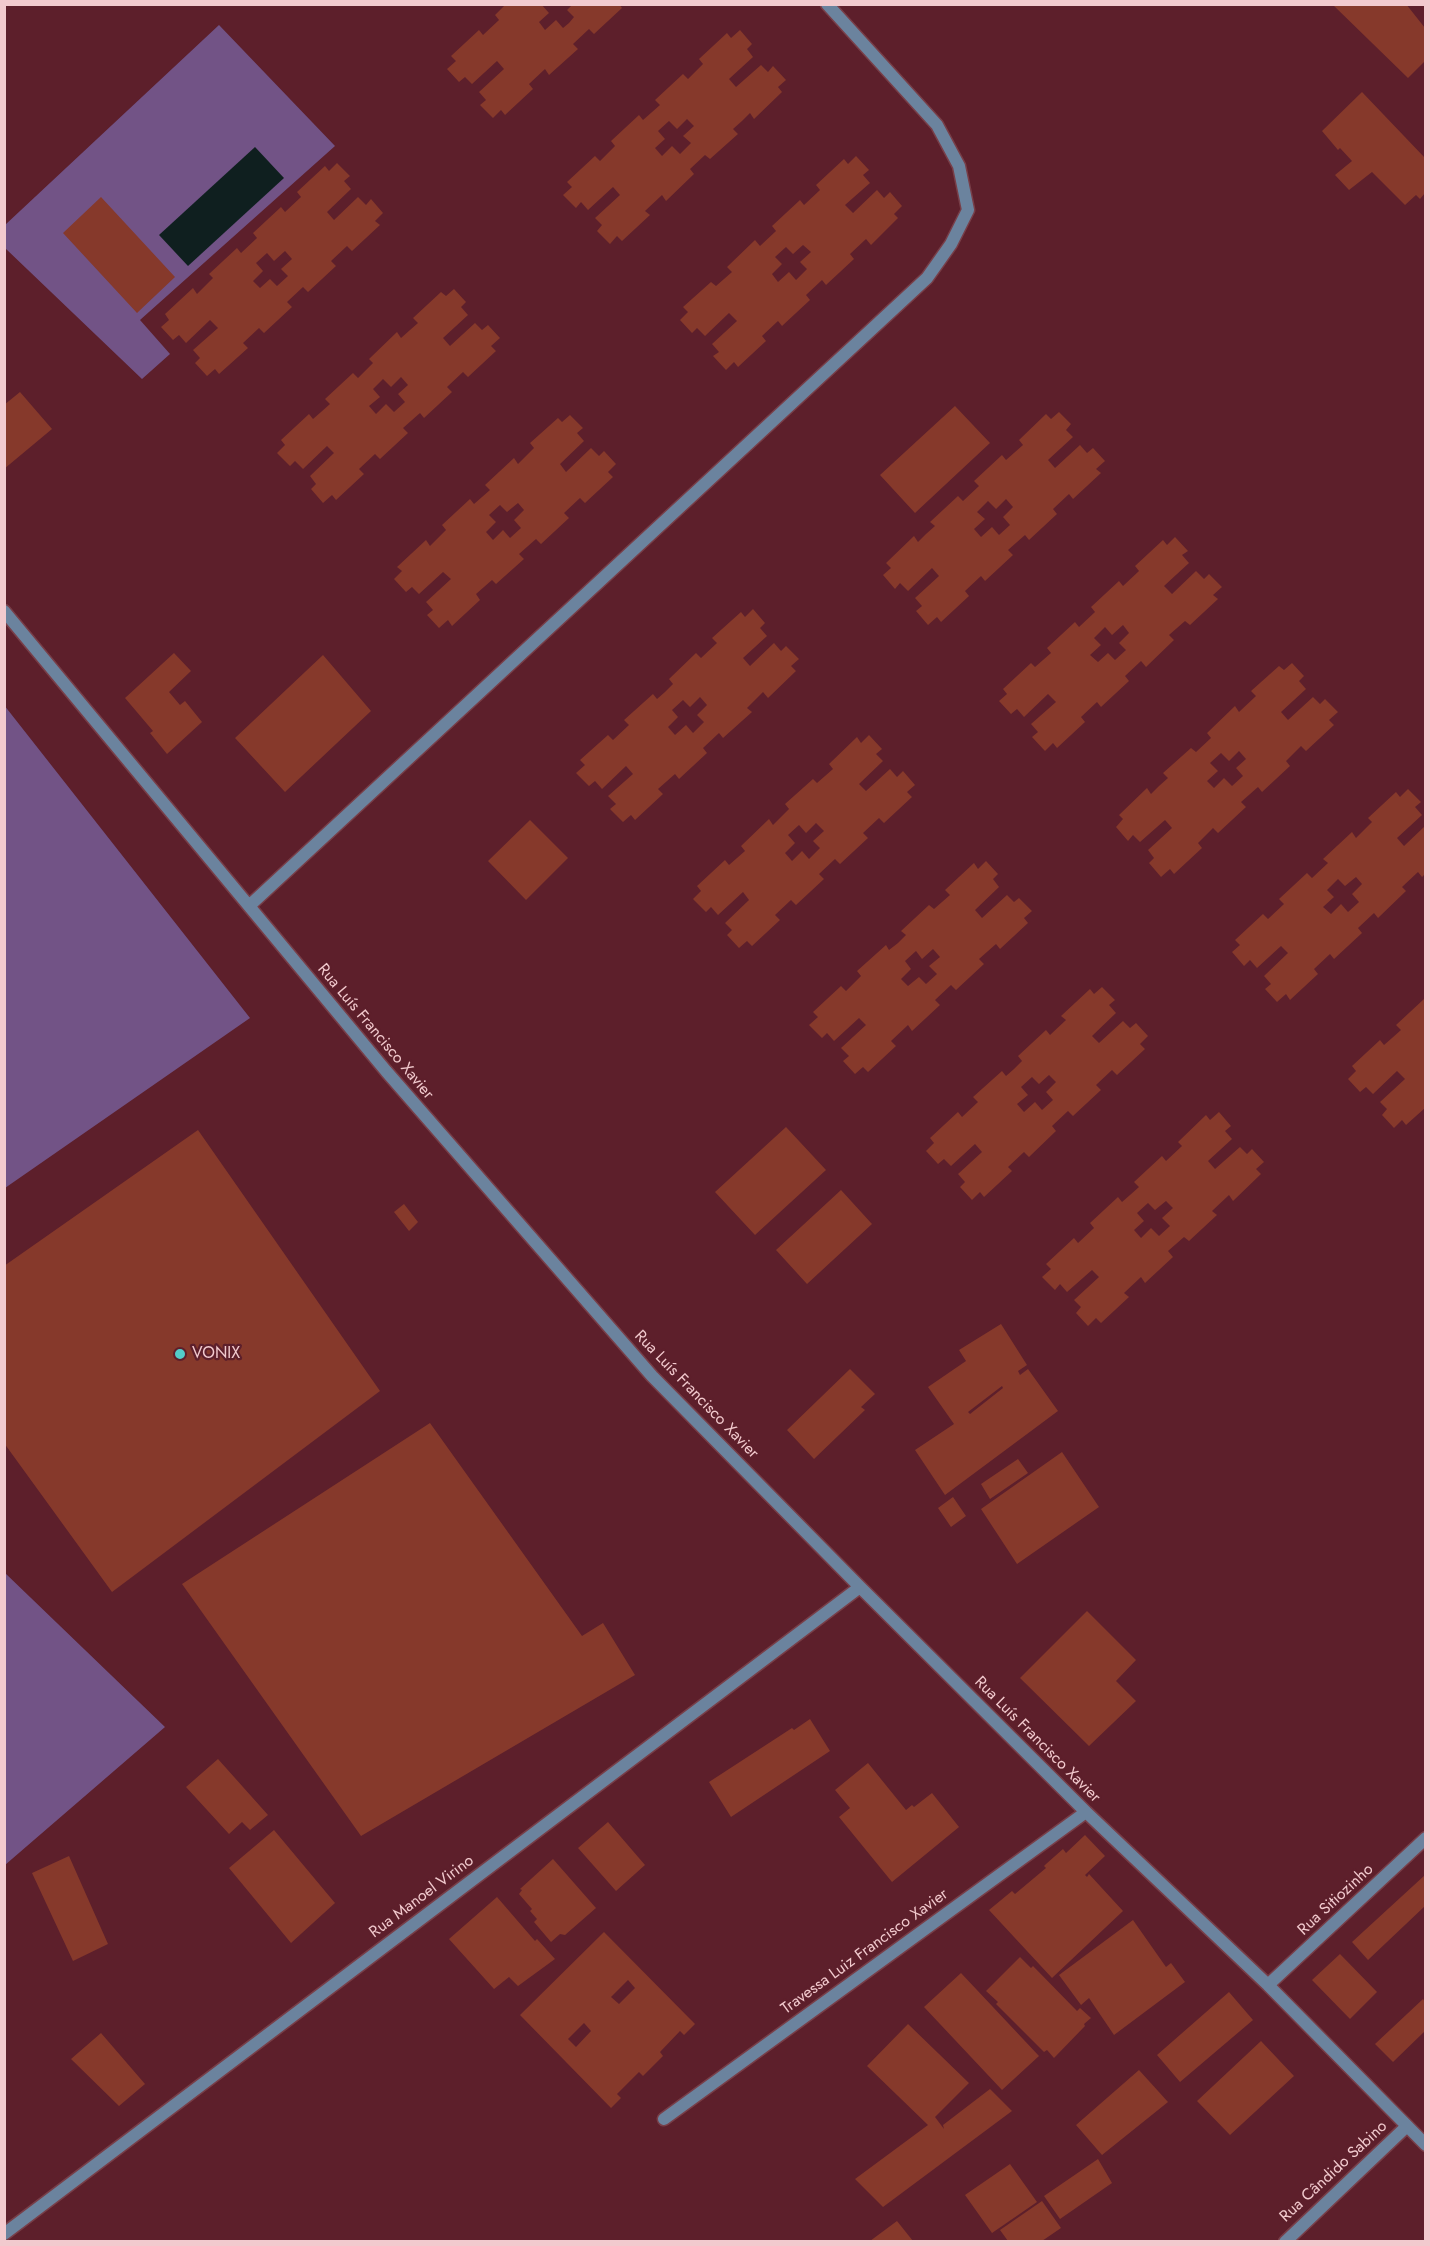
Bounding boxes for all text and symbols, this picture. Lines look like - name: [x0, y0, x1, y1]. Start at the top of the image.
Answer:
- street label: Rua Luís Francisco Xavier: [313, 960, 437, 1104]
- street label: Rua Luís Francisco Xavier: [630, 1327, 762, 1463]
- place label: VONIX: [192, 1344, 240, 1364]
- marker: VONIX: [173, 1347, 187, 1361]
- street label: Rua Luís Francisco Xavier: [970, 1673, 1104, 1807]
- street label: Rua Manoel Virino: [366, 1851, 478, 1943]
- street label: Rua Sitiozinho: [1294, 1860, 1378, 1940]
- street label: Travessa Luiz Francisco Xavier: [778, 1885, 952, 2019]
- street label: Rua Cândido Sabino: [1276, 2117, 1392, 2227]

